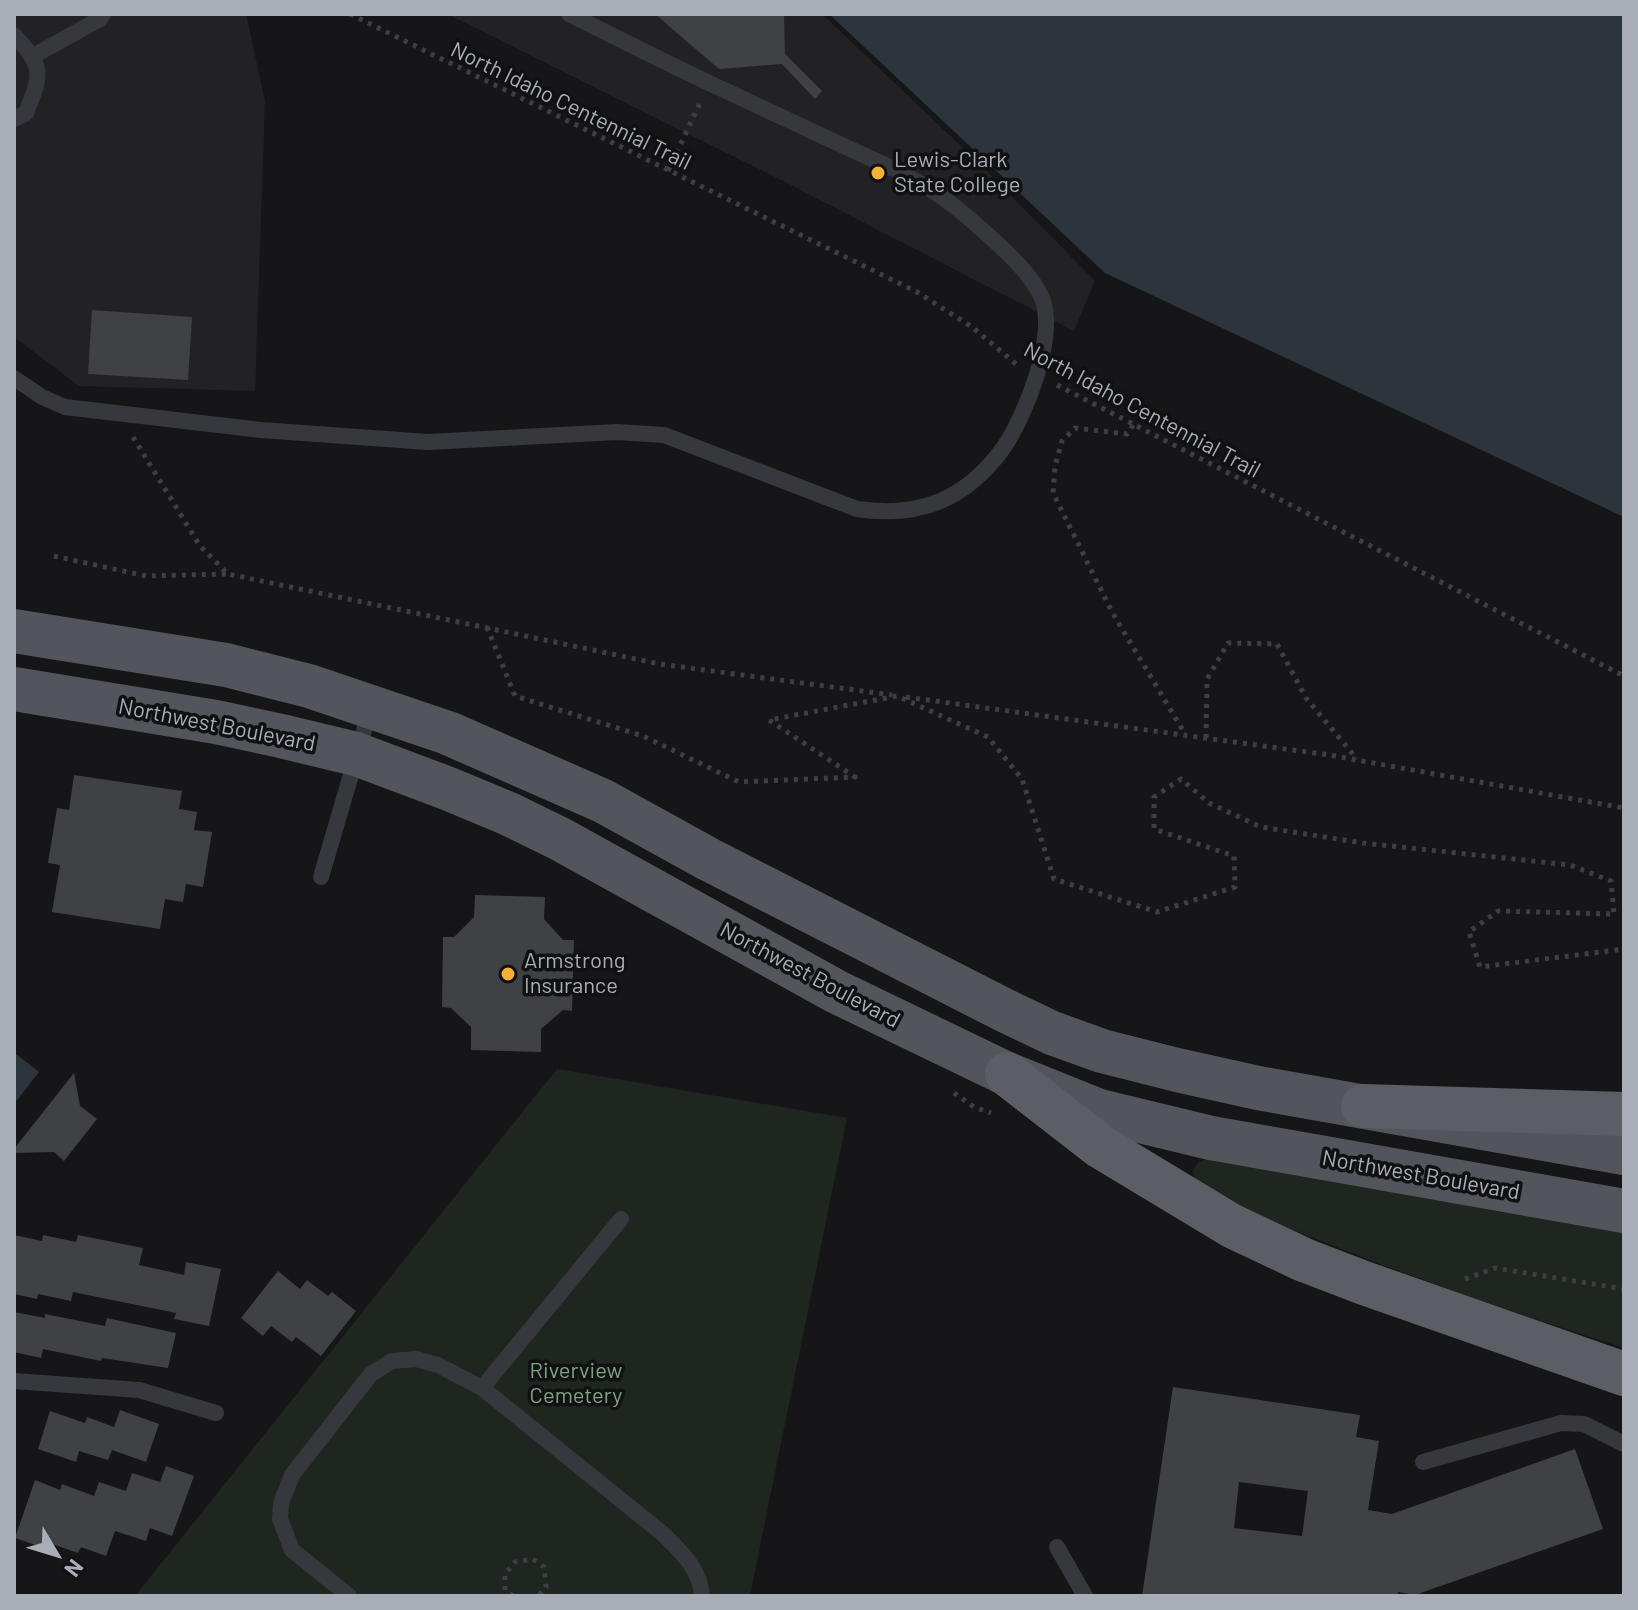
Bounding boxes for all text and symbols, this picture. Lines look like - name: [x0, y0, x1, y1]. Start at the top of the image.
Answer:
- street label: North Idaho Centennial Trail: [447, 36, 695, 176]
- place label: Lewis-Clark State College: [894, 147, 1020, 198]
- marker: Lewis-Clark State College: [869, 164, 887, 182]
- street label: North Idaho Centennial Trail: [1019, 336, 1265, 484]
- street label: Northwest Boulevard: [116, 693, 318, 757]
- street label: Northwest Boulevard: [715, 916, 905, 1034]
- place label: Armstrong Insurance: [524, 948, 626, 1000]
- marker: Armstrong Insurance: [499, 965, 517, 983]
- street label: Northwest Boulevard: [1320, 1145, 1522, 1205]
- park label: Riverview Cemetery: [530, 1358, 622, 1410]
- north arrow: [16, 1514, 96, 1594]
- text: N: [60, 1555, 90, 1583]

